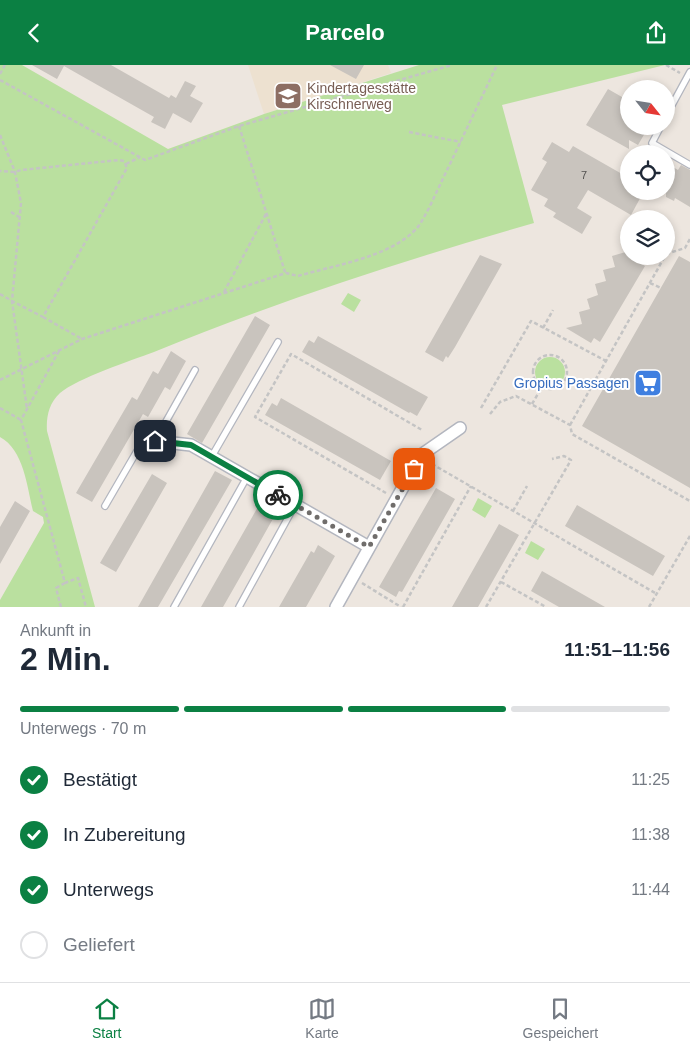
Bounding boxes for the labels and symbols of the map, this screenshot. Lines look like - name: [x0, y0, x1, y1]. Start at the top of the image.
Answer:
- place label: Kindertagesstätte Kirschnerweg: [307, 80, 416, 112]
- north arrow: [620, 80, 675, 135]
- school or university icon: Kindertagesstätte Kirschnerweg: [273, 81, 303, 111]
- house number: 7: [581, 169, 587, 181]
- supermarket icon: Gropius Passagen: [633, 368, 663, 398]
- place label: Gropius Passagen: [514, 375, 629, 391]
- pin: [134, 420, 176, 462]
- pin: [393, 448, 435, 490]
- courier: [253, 470, 303, 520]

